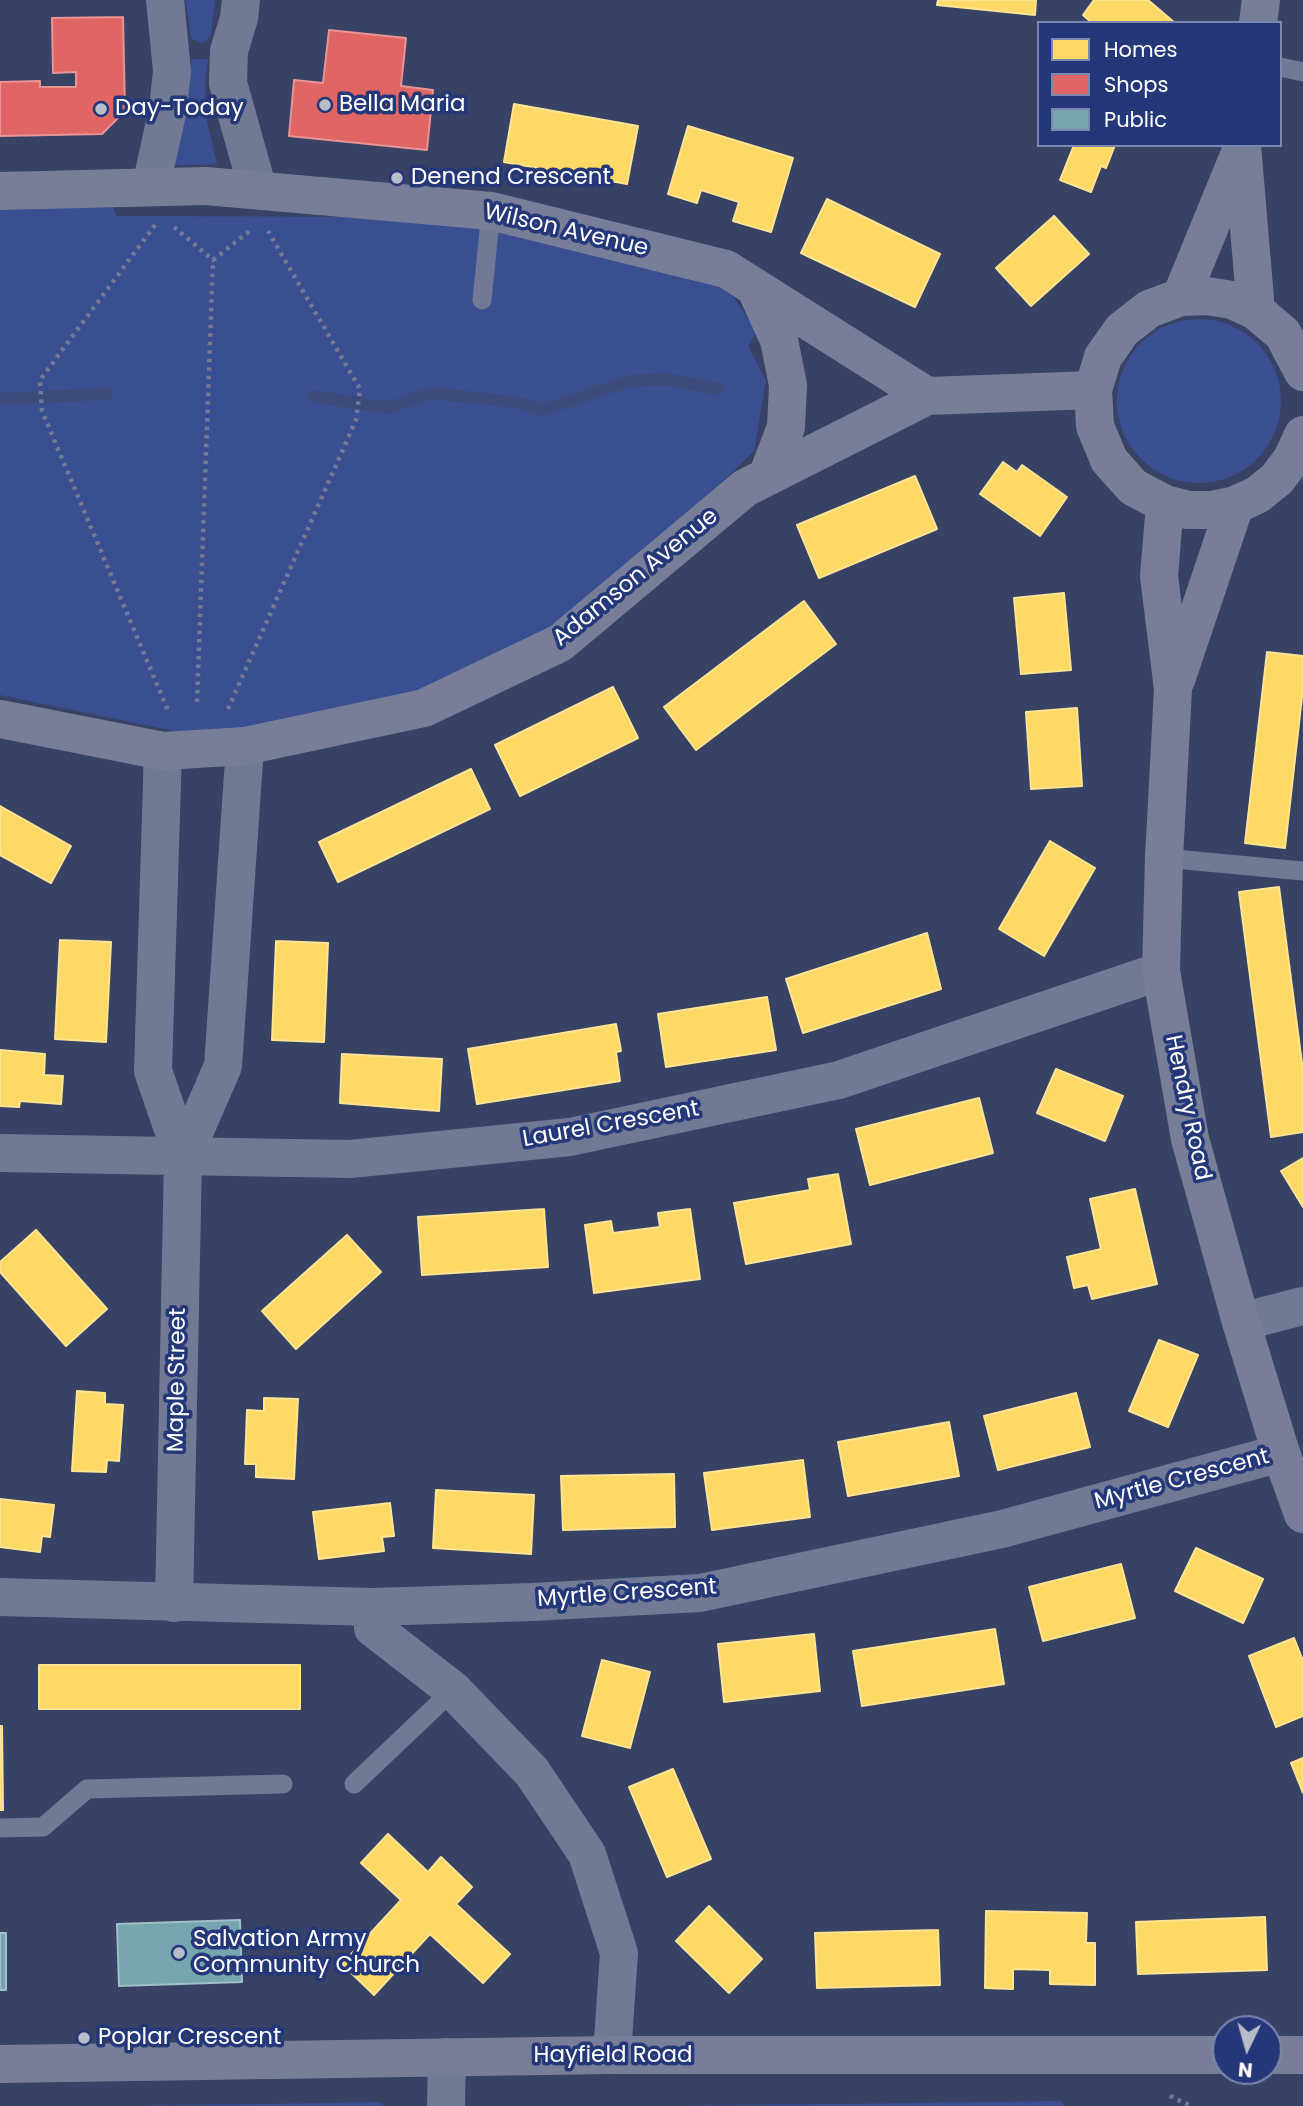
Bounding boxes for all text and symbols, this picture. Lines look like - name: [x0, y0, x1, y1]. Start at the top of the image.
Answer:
- legend: [1037, 21, 1282, 147]
- text: Homes: [1104, 35, 1178, 64]
- text: Shops: [1104, 70, 1168, 99]
- place label: Bella Maria: [339, 91, 465, 119]
- place label: Day-Today: [115, 95, 244, 123]
- marker: Bella Maria: [317, 97, 333, 113]
- marker: Day-Today: [93, 101, 109, 117]
- text: Public: [1104, 105, 1167, 134]
- place label: Denend Crescent: [411, 164, 611, 192]
- marker: Denend Crescent: [389, 170, 405, 186]
- street label: Wilson Avenue: [481, 199, 651, 263]
- street label: Adamson Avenue: [548, 503, 724, 653]
- street label: Hendry Road: [1158, 1033, 1216, 1183]
- street label: Laurel Crescent: [521, 1096, 701, 1154]
- street label: Maple Street: [163, 1308, 193, 1452]
- street label: Myrtle Crescent: [1092, 1443, 1272, 1517]
- street label: Myrtle Crescent: [536, 1574, 718, 1614]
- place label: Salvation Army Community Church: [193, 1926, 420, 1980]
- marker: Salvation Army Community Church: [171, 1945, 187, 1961]
- north arrow: [1212, 2015, 1282, 2085]
- place label: Poplar Crescent: [98, 2024, 281, 2052]
- marker: Poplar Crescent: [76, 2030, 92, 2046]
- street label: Hayfield Road: [533, 2042, 693, 2070]
- text: N: [1237, 2055, 1254, 2083]

